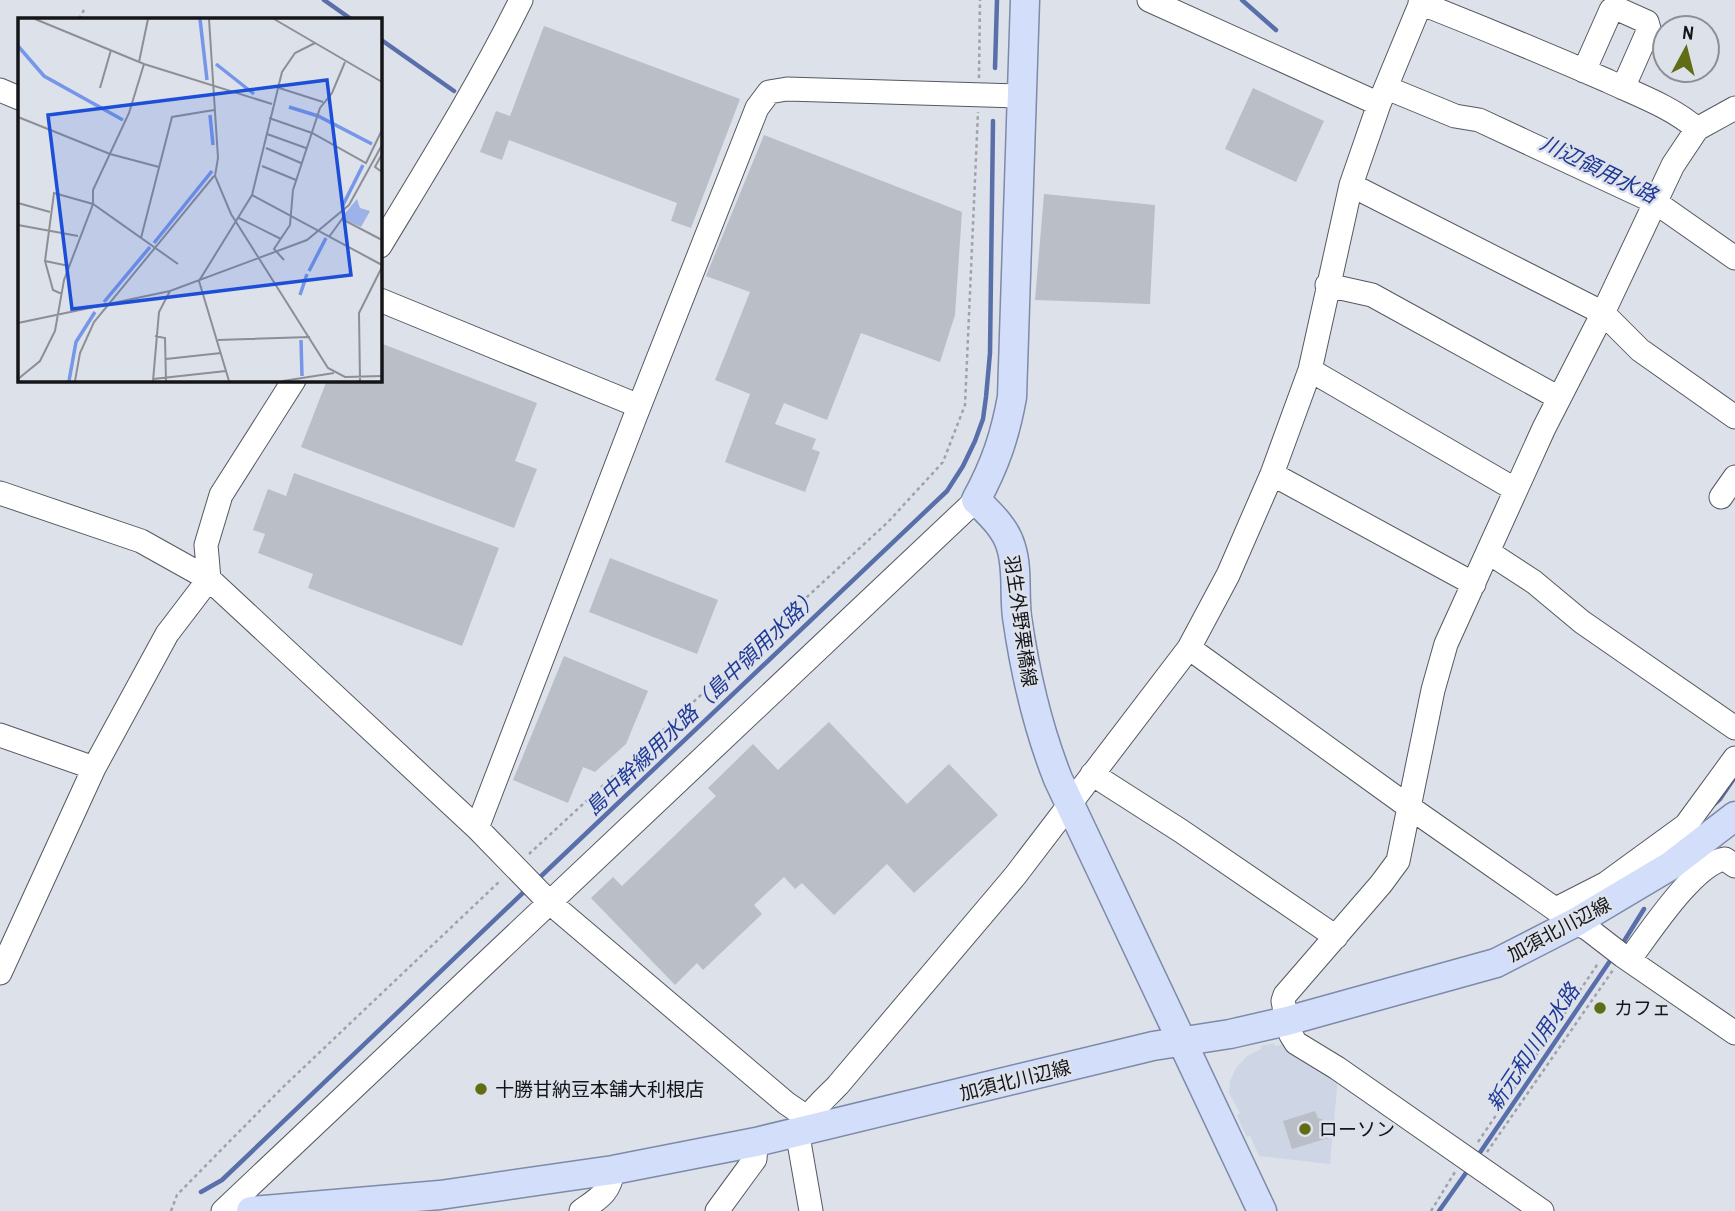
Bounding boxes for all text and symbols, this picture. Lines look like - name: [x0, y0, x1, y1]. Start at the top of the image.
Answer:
- north arrow: [1651, 14, 1721, 84]
- inset map: [18, 18, 382, 382]
- text: N: [1681, 19, 1695, 46]
- water label: 川辺領用水路: [1536, 128, 1664, 211]
- street label: 羽生外野栗橋線: [999, 553, 1043, 689]
- water label: 島中幹線用水路（島中領用水路）: [579, 582, 825, 822]
- street label: 加須北川辺線: [1503, 891, 1615, 967]
- water label: 新元和川用水路: [1480, 976, 1587, 1116]
- place label: カフェ: [1614, 995, 1671, 1021]
- marker: カフェ: [1592, 1000, 1608, 1016]
- street label: 加須北川辺線: [957, 1054, 1073, 1106]
- place label: 十勝甘納豆本舗大利根店: [495, 1076, 704, 1102]
- marker: 十勝甘納豆本舗大利根店: [473, 1081, 489, 1097]
- place label: ローソン: [1319, 1116, 1395, 1142]
- marker: ローソン: [1297, 1121, 1313, 1137]

